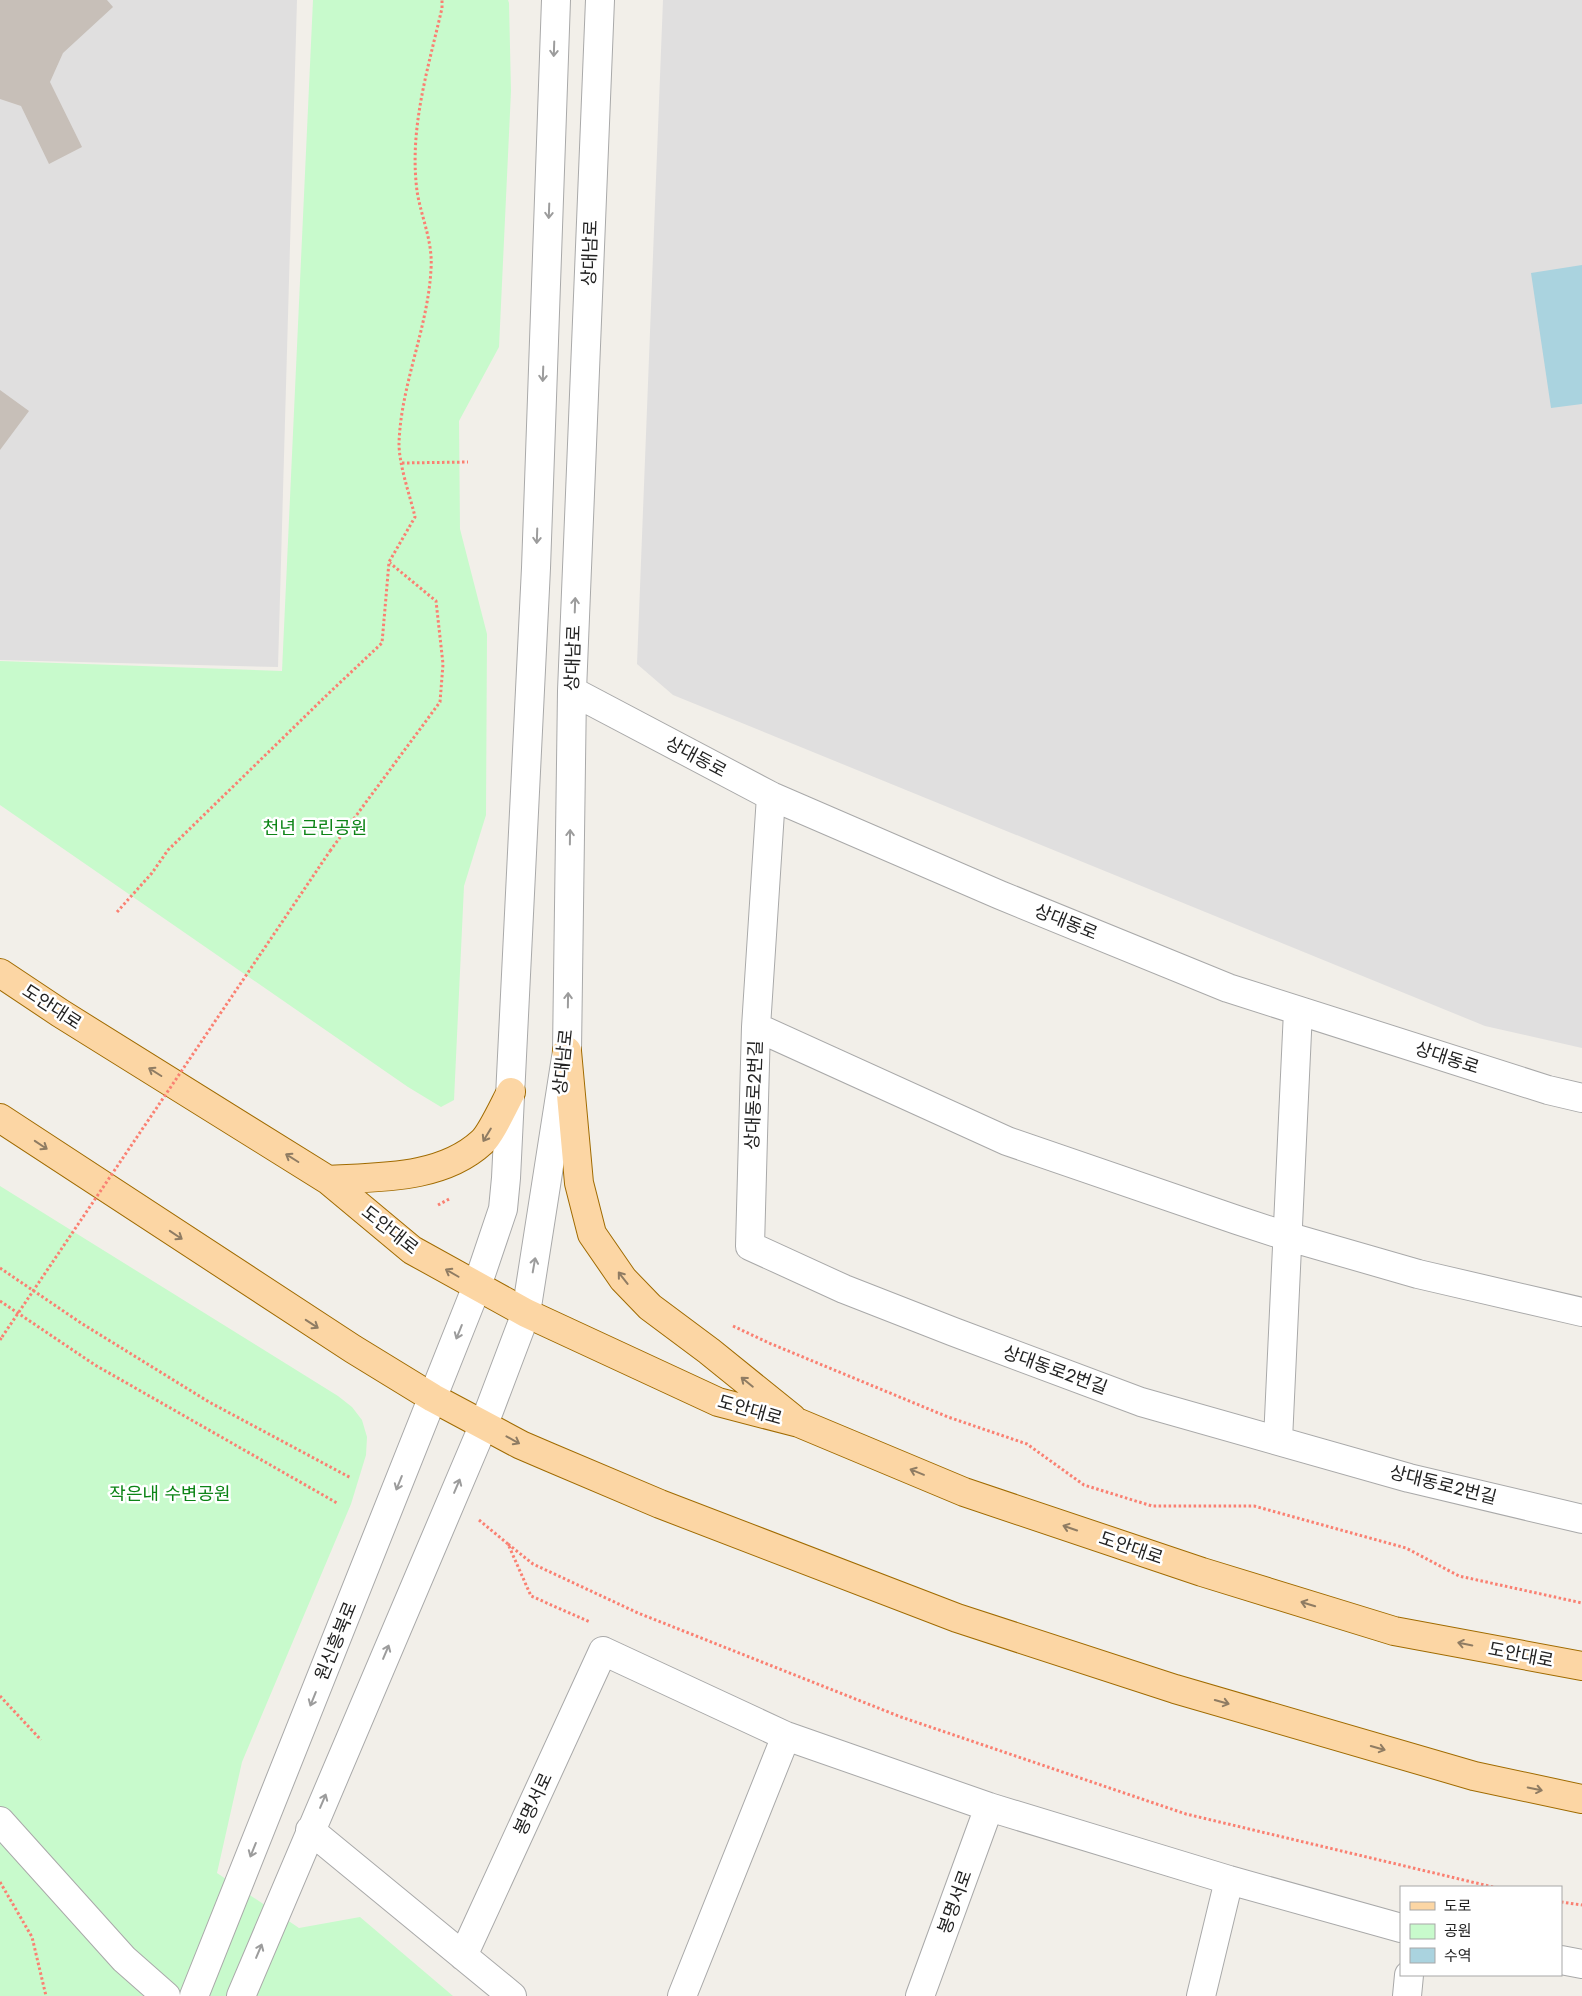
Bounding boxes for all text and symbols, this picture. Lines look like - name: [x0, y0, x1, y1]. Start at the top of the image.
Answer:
- one-way arrow: [549, 40, 559, 56]
- one-way arrow: [544, 203, 553, 219]
- street label: 상대남로: [576, 219, 604, 287]
- one-way arrow: [538, 365, 548, 381]
- one-way arrow: [533, 528, 542, 544]
- one-way arrow: [571, 597, 580, 613]
- street label: 상대남로: [559, 624, 587, 692]
- street label: 상대동로: [661, 730, 731, 784]
- park label: 천년 근린공원: [263, 815, 367, 841]
- one-way arrow: [565, 830, 575, 846]
- street label: 상대동로: [1030, 898, 1102, 946]
- street label: 도안대로: [17, 978, 87, 1036]
- one-way arrow: [563, 992, 573, 1008]
- street label: 상대남로: [547, 1028, 579, 1096]
- street label: 상대동로: [1411, 1035, 1483, 1081]
- street label: 상대동로2번길: [739, 1040, 769, 1150]
- one-way arrow: [148, 1067, 162, 1077]
- one-way arrow: [481, 1127, 491, 1141]
- one-way arrow: [33, 1140, 47, 1150]
- one-way arrow: [286, 1153, 300, 1163]
- street label: 도안대로: [356, 1199, 424, 1261]
- one-way arrow: [169, 1229, 183, 1240]
- one-way arrow: [529, 1257, 539, 1273]
- one-way arrow: [446, 1267, 460, 1277]
- one-way arrow: [618, 1271, 628, 1285]
- one-way arrow: [305, 1318, 319, 1329]
- one-way arrow: [454, 1324, 463, 1339]
- street label: 상대동로2번길: [999, 1339, 1111, 1401]
- one-way arrow: [741, 1376, 754, 1387]
- street label: 도안대로: [715, 1388, 785, 1432]
- one-way arrow: [505, 1436, 520, 1446]
- street label: 상대동로2번길: [1387, 1459, 1499, 1511]
- one-way arrow: [910, 1467, 925, 1477]
- one-way arrow: [394, 1475, 403, 1490]
- one-way arrow: [453, 1479, 463, 1494]
- park label: 작은내 수변공원: [109, 1481, 231, 1507]
- one-way arrow: [1062, 1522, 1078, 1532]
- street label: 도안대로: [1095, 1525, 1167, 1571]
- street label: 원신흥북로: [308, 1598, 364, 1684]
- one-way arrow: [1300, 1599, 1316, 1609]
- street label: 도안대로: [1486, 1636, 1556, 1674]
- one-way arrow: [1458, 1639, 1474, 1649]
- one-way arrow: [382, 1645, 392, 1660]
- one-way arrow: [308, 1691, 317, 1706]
- one-way arrow: [1213, 1698, 1229, 1708]
- one-way arrow: [1369, 1743, 1385, 1753]
- street label: 봉명서로: [507, 1768, 559, 1840]
- one-way arrow: [1526, 1785, 1542, 1794]
- one-way arrow: [318, 1794, 328, 1809]
- one-way arrow: [247, 1842, 256, 1857]
- street label: 봉명서로: [931, 1866, 979, 1938]
- legend: [1400, 1886, 1562, 1976]
- text: 도로: [1444, 1895, 1472, 1917]
- text: 공원: [1444, 1920, 1472, 1942]
- one-way arrow: [255, 1944, 265, 1959]
- text: 수역: [1444, 1945, 1472, 1967]

